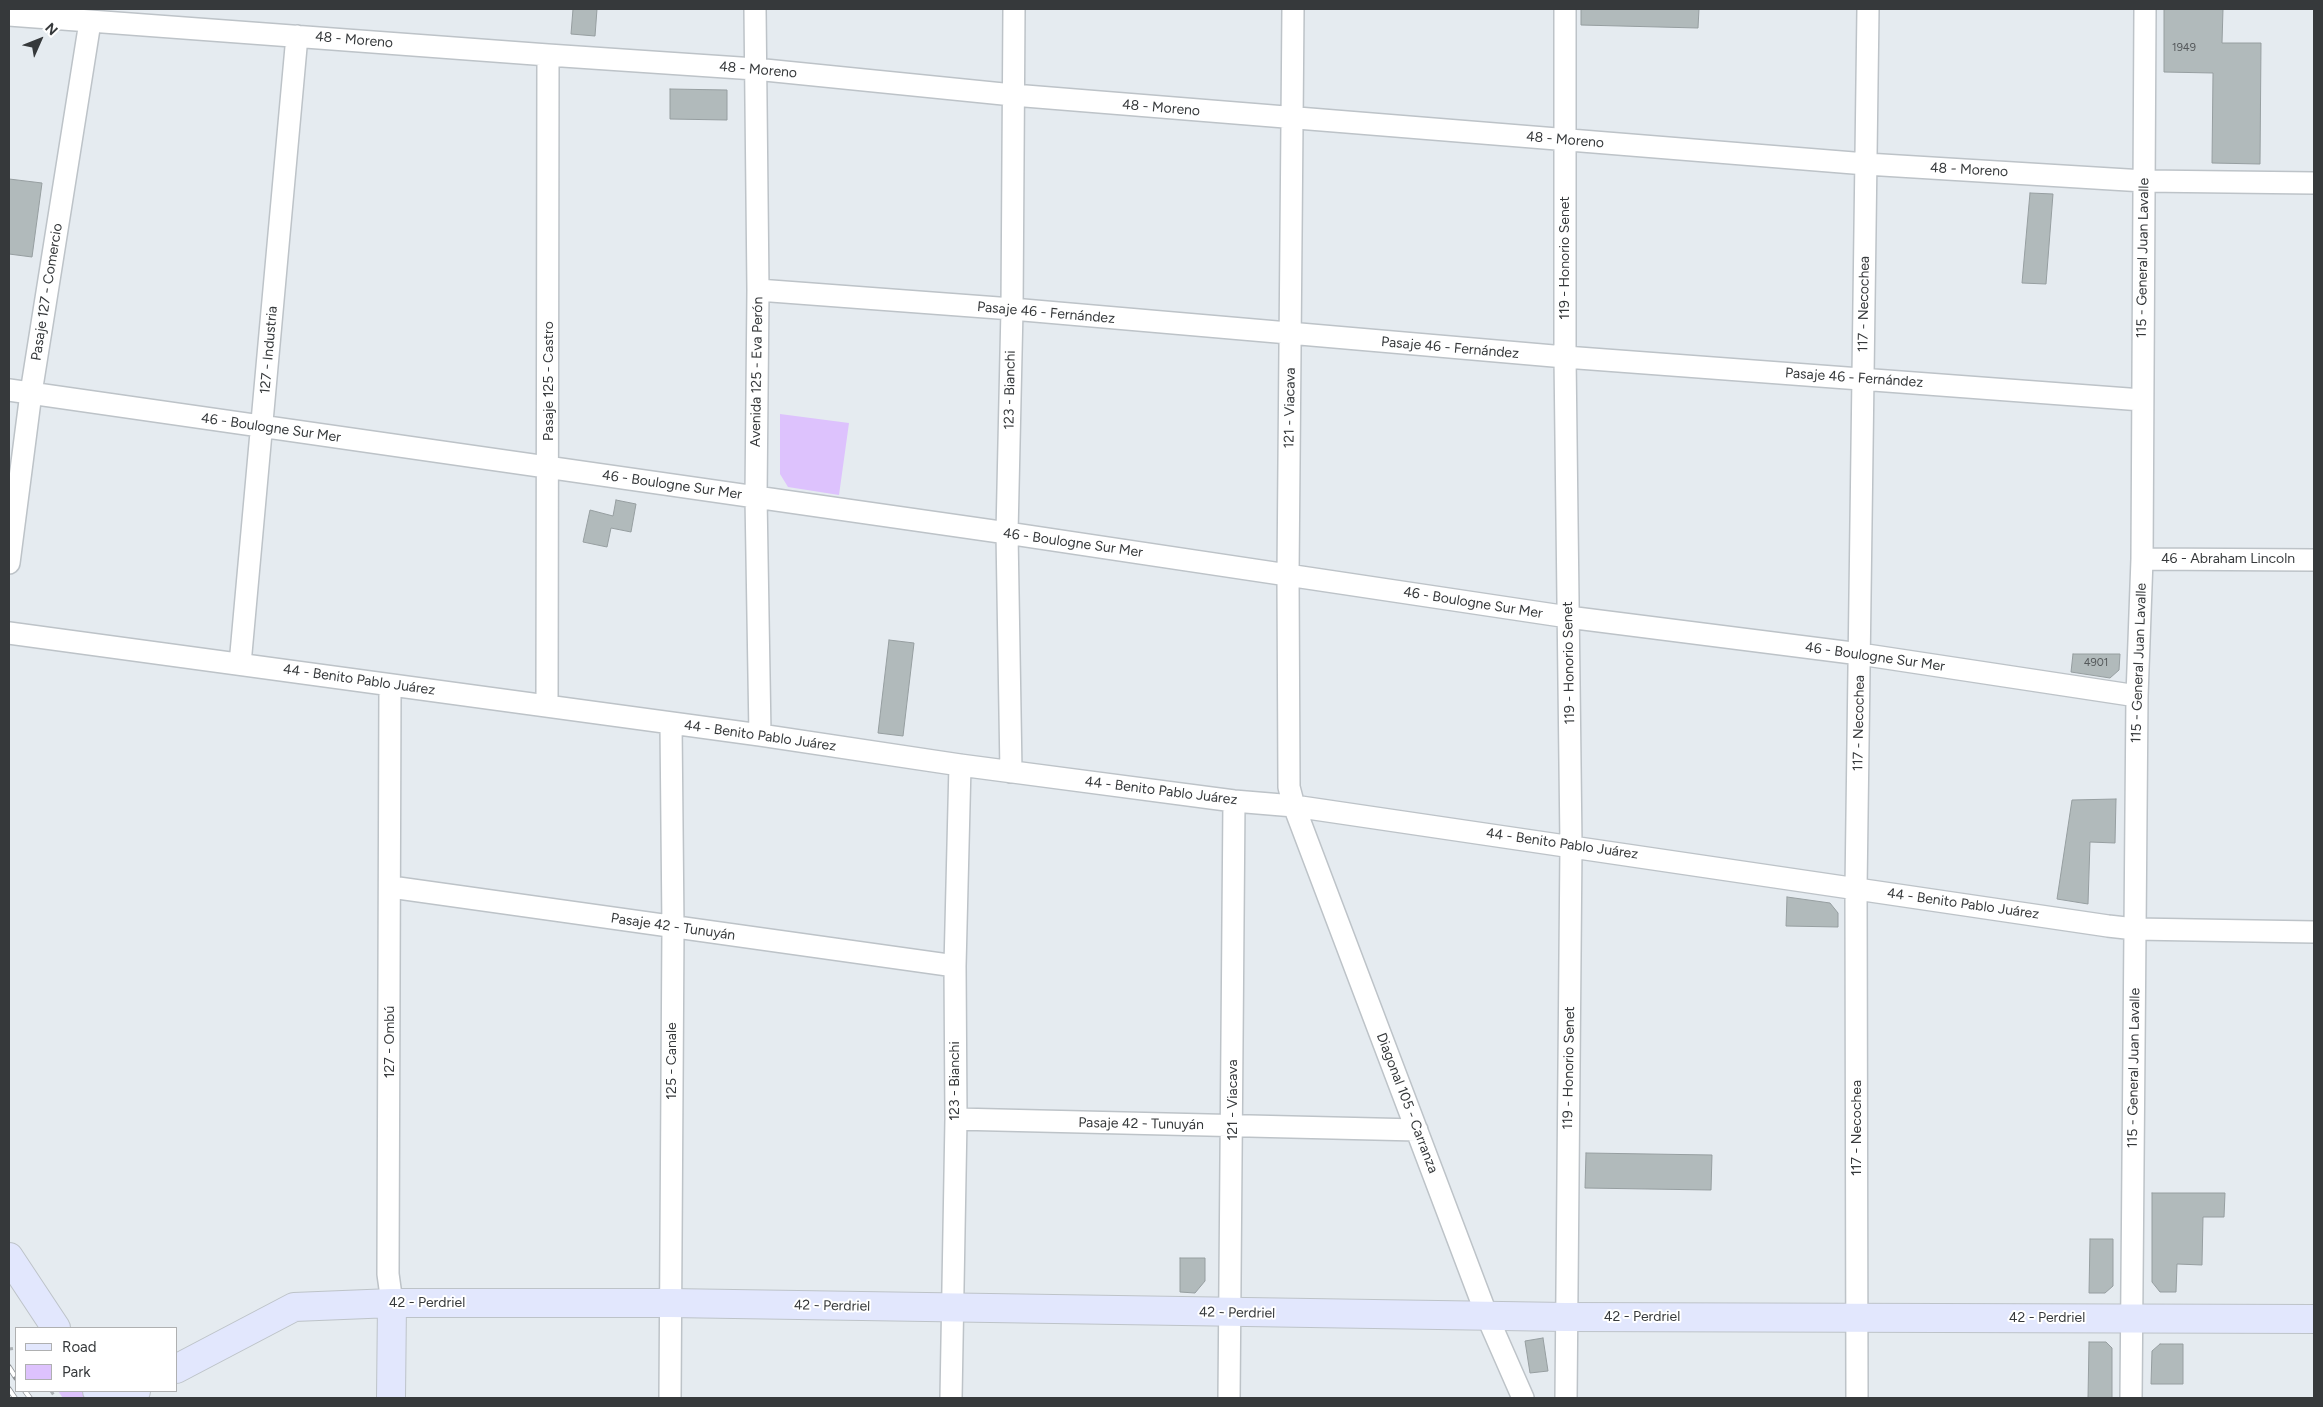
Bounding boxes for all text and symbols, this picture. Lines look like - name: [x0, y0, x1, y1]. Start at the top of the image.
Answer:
- north arrow: [15, 15, 65, 65]
- text: N: [41, 19, 61, 39]
- street label: 48 - Moreno: [314, 28, 394, 52]
- house number: 1949: [2172, 41, 2196, 55]
- street label: 48 - Moreno: [718, 58, 798, 82]
- street label: 48 - Moreno: [1121, 96, 1201, 120]
- street label: 48 - Moreno: [1525, 128, 1605, 152]
- street label: 48 - Moreno: [1929, 160, 2009, 180]
- street label: 115 - General Juan Lavalle: [2133, 178, 2153, 338]
- street label: 119 - Honorio Senet: [1557, 196, 1573, 320]
- street label: Pasaje 127 - Comercio: [28, 222, 66, 362]
- street label: 117 - Necochea: [1855, 256, 1873, 352]
- street label: Avenida 125 - Eva Perón: [747, 297, 767, 447]
- street label: Pasaje 46 - Fernández: [976, 299, 1116, 327]
- street label: 127 - Industria: [257, 305, 281, 395]
- street label: Pasaje 125 - Castro: [541, 321, 557, 441]
- street label: Pasaje 46 - Fernández: [1380, 334, 1520, 362]
- street label: 123 - Bianchi: [1001, 350, 1019, 430]
- street label: Pasaje 46 - Fernández: [1784, 365, 1924, 391]
- street label: 121 - Viacava: [1281, 367, 1299, 449]
- street label: 46 - Boulogne Sur Mer: [200, 410, 342, 446]
- street label: 46 - Boulogne Sur Mer: [601, 467, 743, 503]
- street label: 46 - Boulogne Sur Mer: [1002, 525, 1144, 561]
- street label: 46 - Abraham Lincoln: [2161, 551, 2295, 567]
- street label: 115 - General Juan Lavalle: [2128, 583, 2150, 743]
- street label: 46 - Boulogne Sur Mer: [1402, 584, 1544, 622]
- street label: 119 - Honorio Senet: [1560, 601, 1578, 725]
- street label: 46 - Boulogne Sur Mer: [1804, 639, 1946, 675]
- house number: 4901: [2084, 656, 2108, 670]
- street label: 44 - Benito Pablo Juárez: [282, 661, 436, 699]
- street label: 117 - Necochea: [1850, 675, 1868, 771]
- street label: 44 - Benito Pablo Juárez: [683, 717, 837, 755]
- street label: 44 - Benito Pablo Juárez: [1084, 773, 1238, 809]
- street label: 44 - Benito Pablo Juárez: [1485, 825, 1639, 863]
- street label: 44 - Benito Pablo Juárez: [1886, 885, 2040, 923]
- street label: Pasaje 42 - Tunuyán: [610, 910, 736, 944]
- street label: 115 - General Juan Lavalle: [2124, 988, 2144, 1148]
- street label: 127 - Ombú: [382, 1006, 398, 1078]
- street label: 119 - Honorio Senet: [1560, 1006, 1578, 1130]
- street label: 125 - Canale: [664, 1022, 680, 1100]
- street label: Diagonal 105 - Carranza: [1372, 1030, 1442, 1176]
- street label: 123 - Bianchi: [947, 1041, 963, 1121]
- street label: 121 - Viacava: [1225, 1059, 1241, 1141]
- street label: 117 - Necochea: [1849, 1080, 1865, 1176]
- street label: Pasaje 42 - Tunuyán: [1078, 1115, 1204, 1133]
- street label: 42 - Perdriel: [389, 1295, 465, 1311]
- street label: 42 - Perdriel: [794, 1297, 870, 1315]
- street label: 42 - Perdriel: [1199, 1304, 1275, 1322]
- street label: 42 - Perdriel: [1604, 1309, 1680, 1325]
- street label: 42 - Perdriel: [2009, 1310, 2085, 1326]
- legend: [15, 1327, 178, 1392]
- text: Road: [62, 1338, 97, 1356]
- text: Park: [62, 1363, 91, 1381]

